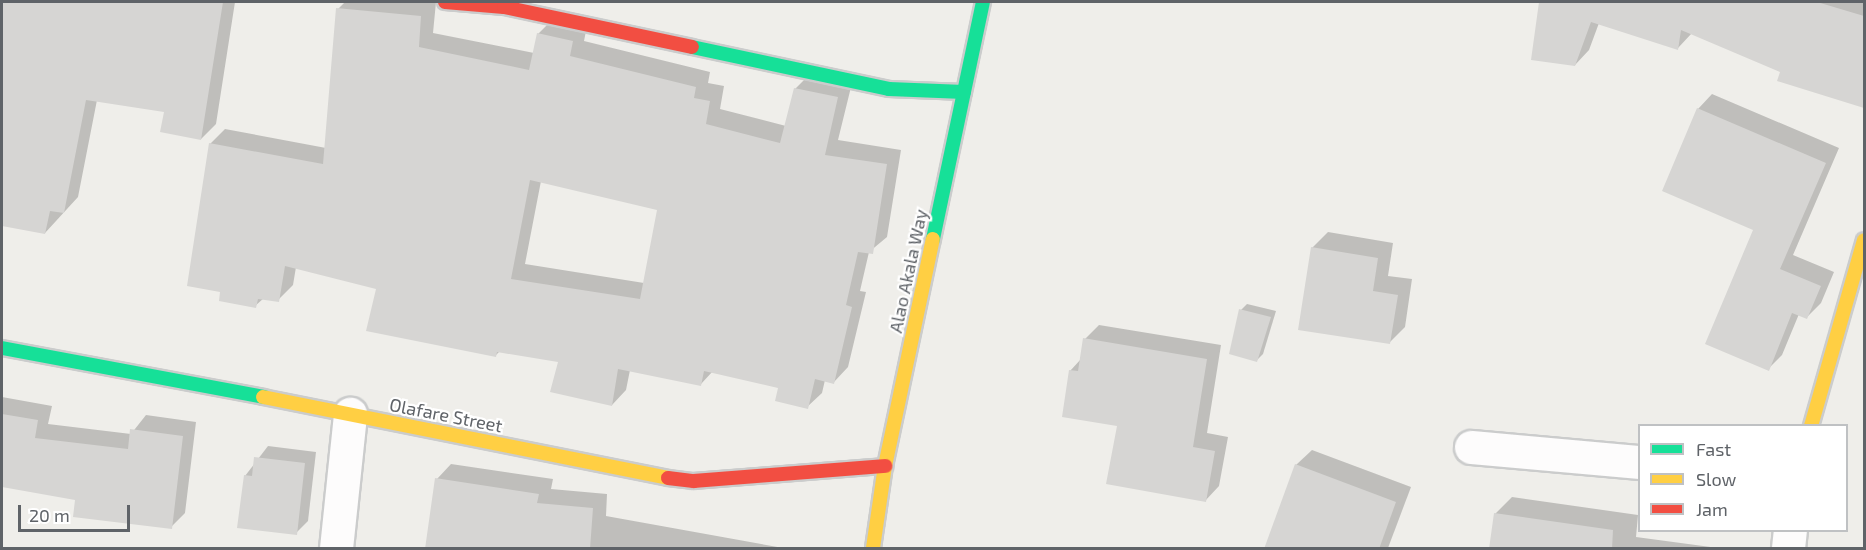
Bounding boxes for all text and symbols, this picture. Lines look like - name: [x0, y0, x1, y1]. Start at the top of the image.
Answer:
- street label: Alao Akala Way: [884, 207, 932, 335]
- street label: Olafare Street: [388, 393, 504, 437]
- legend: [1638, 424, 1848, 532]
- text: Fast: [1696, 438, 1731, 460]
- text: Slow: [1696, 468, 1736, 490]
- scale bar: [21, 493, 134, 531]
- text: Jam: [1696, 498, 1728, 520]
- text: 20 m: [29, 504, 70, 526]

